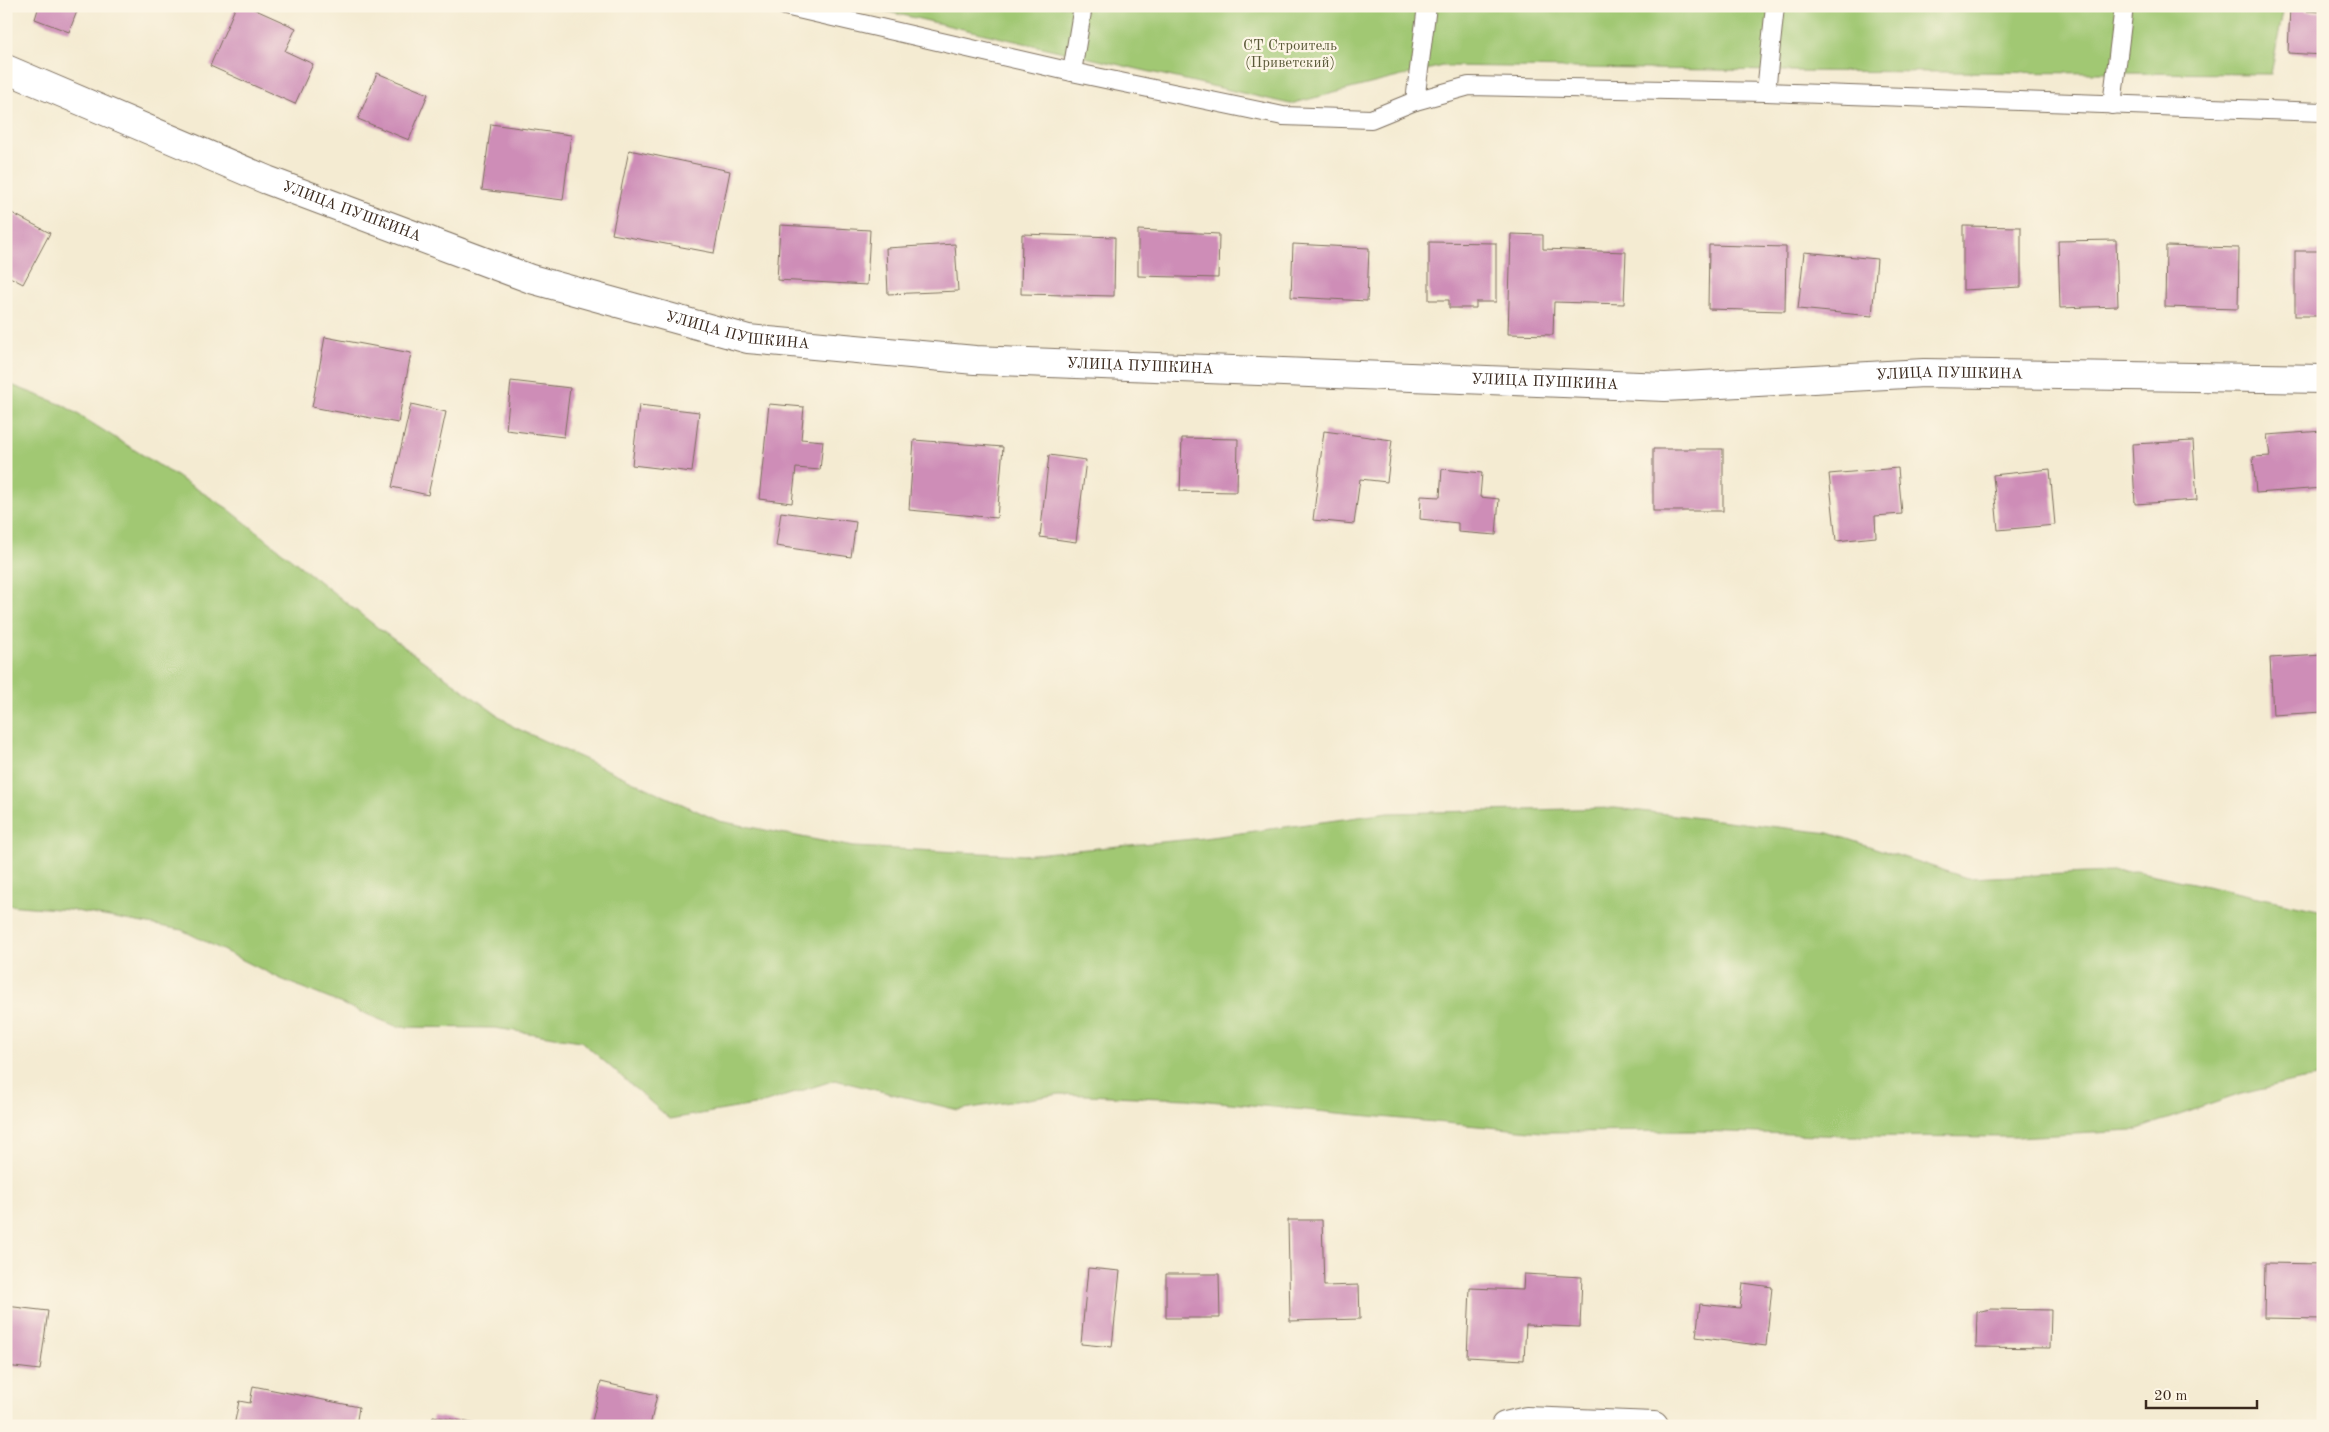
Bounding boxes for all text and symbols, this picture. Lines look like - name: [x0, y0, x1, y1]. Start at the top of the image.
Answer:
- park label: СТ Строитель (Приветский): [1243, 39, 1337, 71]
- street label: УЛИЦА ПУШКИНА: [280, 179, 424, 245]
- street label: УЛИЦА ПУШКИНА: [664, 309, 811, 352]
- street label: УЛИЦА ПУШКИНА: [1066, 356, 1214, 377]
- street label: УЛИЦА ПУШКИНА: [1876, 365, 2024, 383]
- street label: УЛИЦА ПУШКИНА: [1471, 372, 1619, 393]
- scale bar: [2146, 1377, 2258, 1409]
- text: 20 m: [2154, 1389, 2188, 1404]

